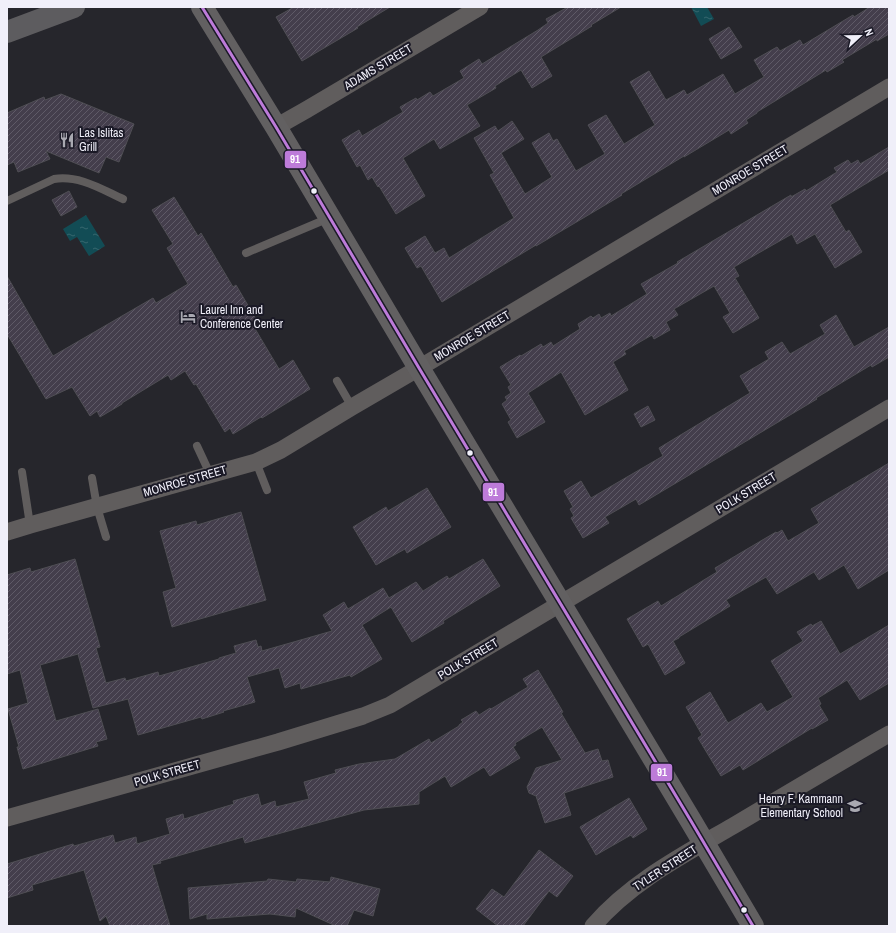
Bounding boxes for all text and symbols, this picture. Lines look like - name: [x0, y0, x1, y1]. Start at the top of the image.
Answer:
- north arrow: [840, 16, 880, 56]
- text: N: [862, 27, 877, 38]
- street label: ADAMS STREET: [340, 40, 415, 94]
- place label: Las Islitas Grill: [79, 125, 123, 155]
- restaurant icon: Las Islitas Grill: [58, 131, 76, 149]
- street label: MONROE STREET: [709, 141, 791, 199]
- line badge: 91: [284, 150, 307, 169]
- text: 91: [290, 152, 300, 166]
- unlabelled marker: [309, 186, 319, 196]
- place label: Laurel Inn and Conference Center: [200, 302, 284, 332]
- street label: MONROE STREET: [431, 307, 513, 365]
- hotel icon: Laurel Inn and Conference Center: [179, 308, 197, 326]
- unlabelled marker: [465, 448, 475, 458]
- street label: MONROE STREET: [142, 461, 228, 501]
- street label: POLK STREET: [713, 469, 779, 517]
- line badge: 91: [482, 482, 505, 502]
- text: 91: [488, 485, 498, 499]
- street label: POLK STREET: [435, 635, 501, 683]
- street label: POLK STREET: [132, 756, 202, 790]
- line badge: 91: [650, 763, 673, 782]
- text: 91: [657, 765, 667, 779]
- place label: Henry F. Kammann Elementary School: [759, 791, 843, 821]
- school or university icon: Henry F. Kammann Elementary School: [846, 797, 864, 815]
- street label: TYLER STREET: [630, 841, 700, 895]
- unlabelled marker: [739, 905, 749, 915]

